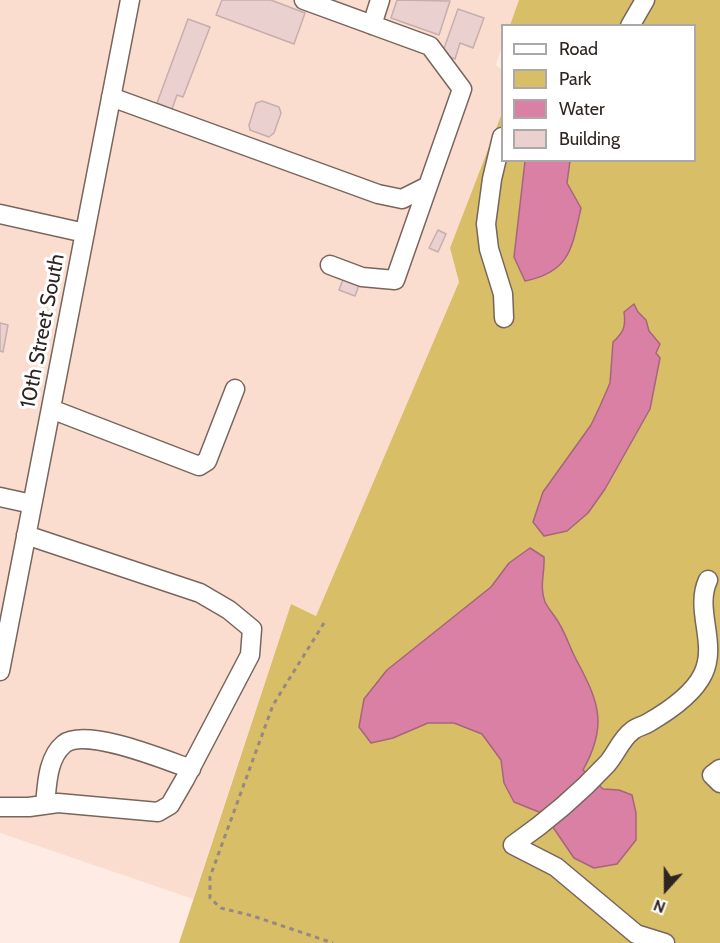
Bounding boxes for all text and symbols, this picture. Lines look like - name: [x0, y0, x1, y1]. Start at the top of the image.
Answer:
- legend: [501, 24, 696, 162]
- text: Road: [559, 38, 598, 60]
- text: Park: [559, 68, 591, 90]
- text: Water: [559, 98, 605, 120]
- text: Building: [559, 128, 620, 150]
- street label: 10th Street South: [16, 252, 70, 410]
- north arrow: [636, 859, 696, 919]
- text: N: [651, 895, 668, 917]

